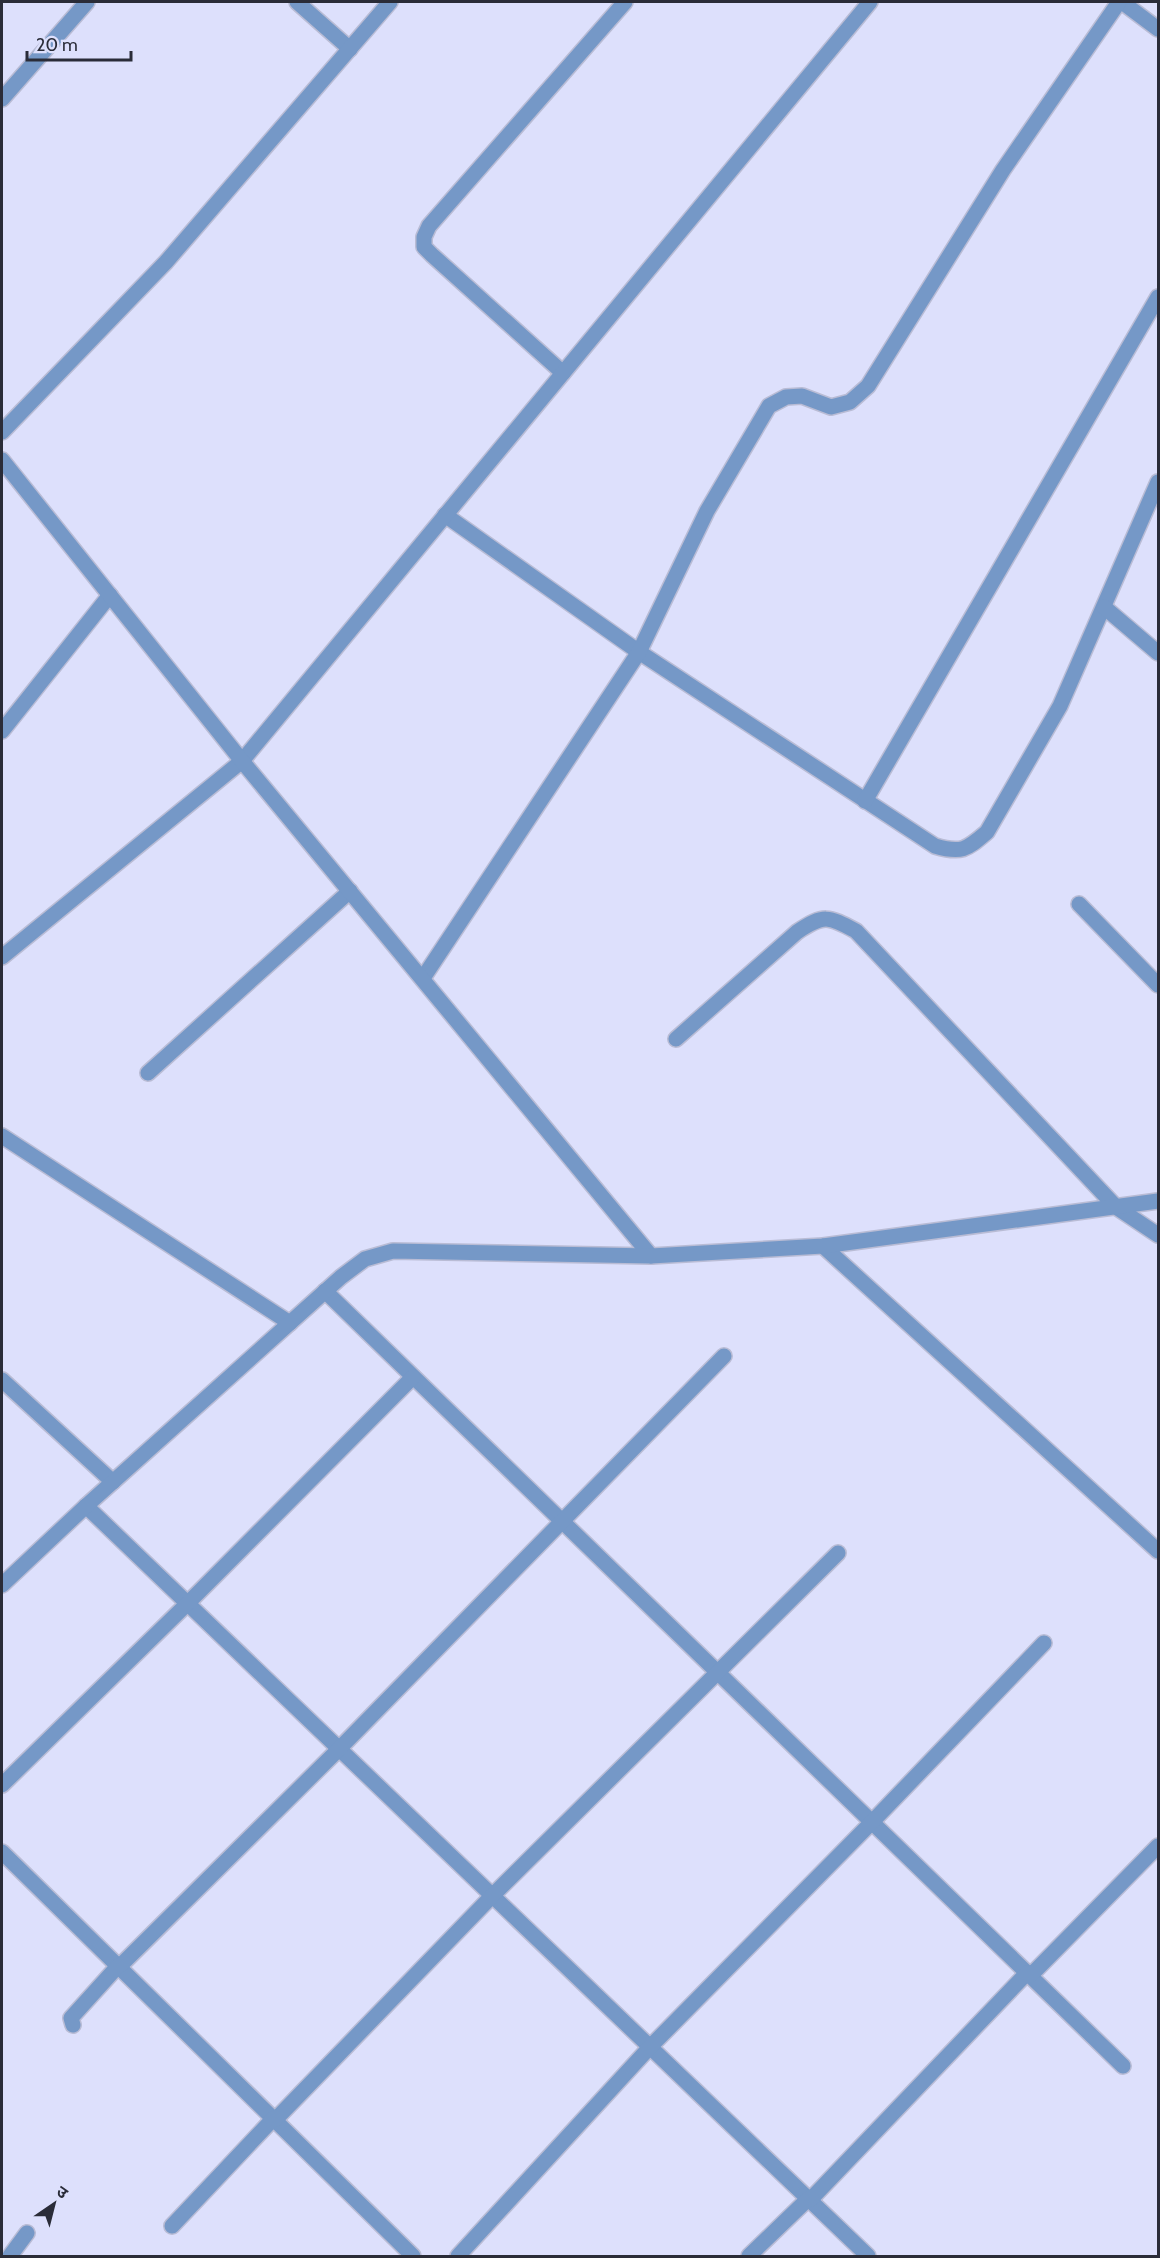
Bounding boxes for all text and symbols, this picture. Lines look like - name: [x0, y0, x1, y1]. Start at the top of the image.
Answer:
- scale bar: [27, 24, 130, 62]
- text: 20 m: [36, 34, 78, 56]
- north arrow: [24, 2174, 84, 2234]
- text: उ: [53, 2182, 72, 2203]

